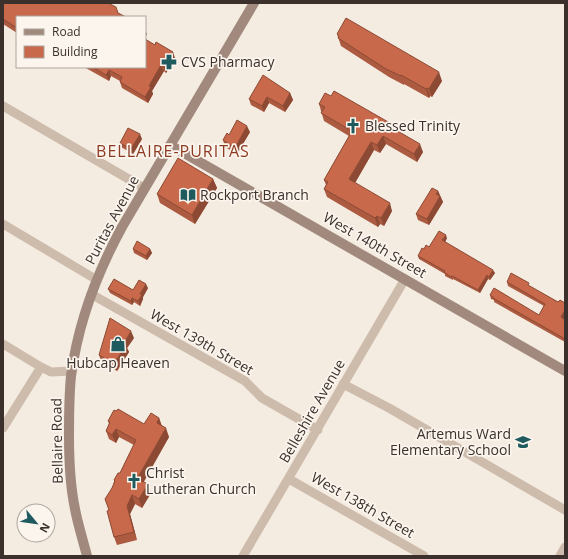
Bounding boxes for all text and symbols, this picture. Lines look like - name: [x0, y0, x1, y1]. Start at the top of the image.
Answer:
- legend: [16, 16, 146, 68]
- text: Road: [52, 23, 81, 40]
- text: Building: [52, 43, 98, 60]
- place label: CVS Pharmacy: [181, 52, 275, 71]
- pharmacy icon: CVS Pharmacy: [160, 53, 178, 71]
- place label: Blessed Trinity: [365, 116, 461, 135]
- church icon: Blessed Trinity: [344, 117, 362, 135]
- district label: BELLAIRE-PURITAS: [96, 140, 250, 162]
- street label: Puritas Avenue: [80, 172, 143, 268]
- place label: Rockport Branch: [200, 185, 309, 204]
- library icon: Rockport Branch: [179, 186, 197, 204]
- street label: West 140th Street: [320, 207, 430, 282]
- street label: West 139th Street: [147, 304, 257, 379]
- shop icon: Hubcap Heaven: [109, 335, 127, 353]
- place label: Hubcap Heaven: [66, 353, 170, 372]
- street label: Belleshire Avenue: [274, 355, 349, 466]
- street label: Bellaire Road: [46, 398, 67, 484]
- place label: Artemus Ward Elementary School: [390, 424, 511, 459]
- school or university icon: Artemus Ward Elementary School: [514, 433, 532, 451]
- place label: Christ Lutheran Church: [146, 463, 256, 498]
- street label: West 138th Street: [308, 467, 418, 542]
- church icon: Christ Lutheran Church: [125, 472, 143, 490]
- north arrow: [16, 503, 56, 543]
- text: N: [36, 521, 54, 536]

